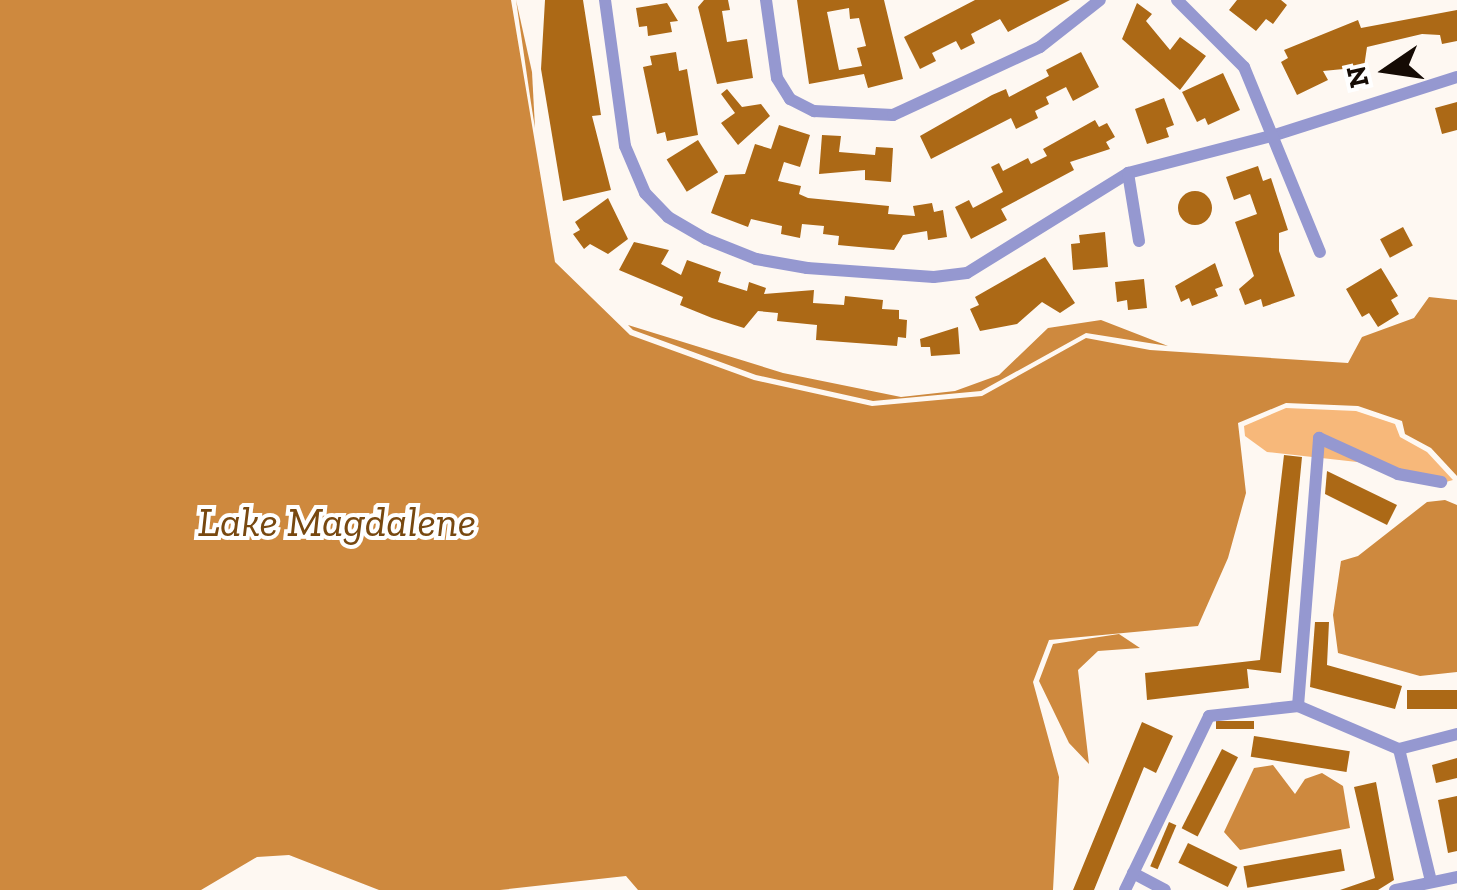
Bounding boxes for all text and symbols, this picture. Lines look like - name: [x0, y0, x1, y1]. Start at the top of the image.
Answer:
- north arrow: [1337, 20, 1437, 120]
- text: N: [1339, 63, 1376, 91]
- water label: Lake Magdalene: [198, 497, 476, 547]

